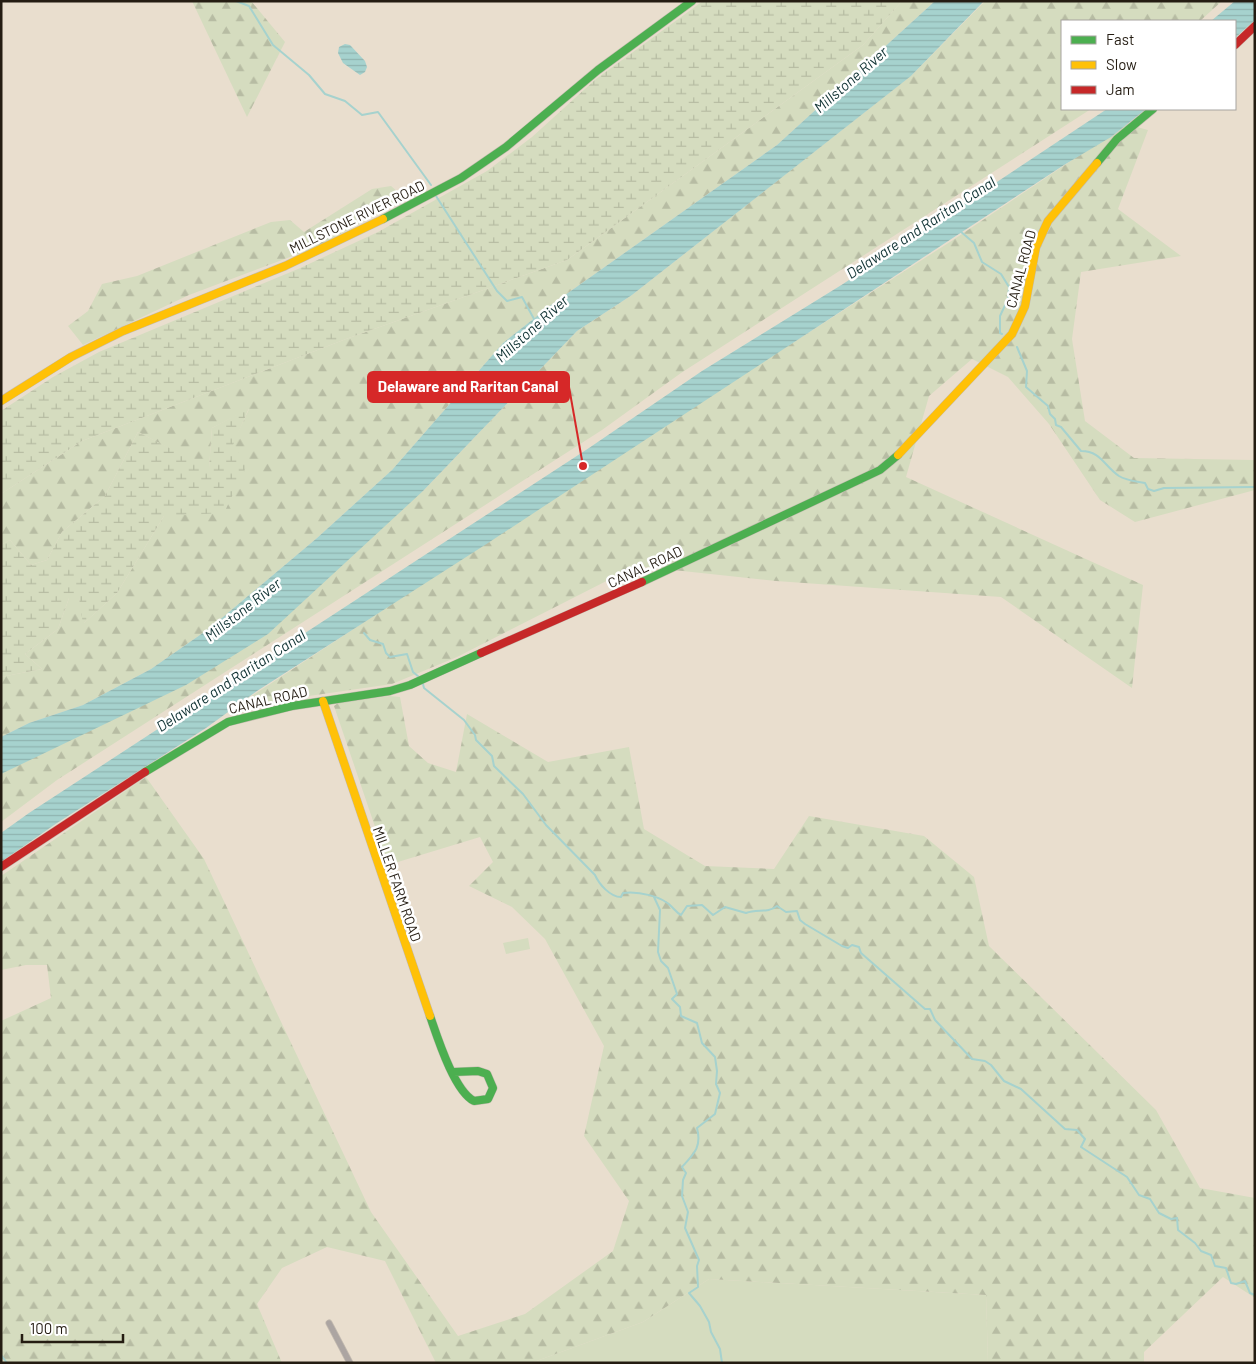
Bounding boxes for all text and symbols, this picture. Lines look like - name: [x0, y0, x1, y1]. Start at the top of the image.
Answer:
- legend: [1061, 20, 1236, 110]
- text: Fast: [1106, 30, 1134, 48]
- water label: Millstone River: [810, 42, 891, 116]
- text: Slow: [1106, 55, 1137, 73]
- text: Jam: [1106, 80, 1135, 98]
- water label: Delaware and Raritan Canal: [843, 172, 999, 282]
- street label: MILLSTONE RIVER ROAD: [286, 176, 427, 257]
- street label: CANAL ROAD: [1002, 228, 1039, 310]
- water label: Millstone River: [491, 290, 572, 366]
- callout: Delaware and Raritan Canal: [368, 372, 569, 402]
- text: Delaware and Raritan Canal: [378, 377, 558, 395]
- street label: CANAL ROAD: [605, 542, 685, 591]
- water label: Millstone River: [201, 574, 285, 644]
- water label: Delaware and Raritan Canal: [153, 625, 309, 735]
- street label: CANAL ROAD: [227, 682, 309, 717]
- street label: MILLER FARM ROAD: [370, 824, 425, 944]
- scale bar: [22, 1312, 124, 1344]
- text: 100 m: [30, 1319, 68, 1337]

